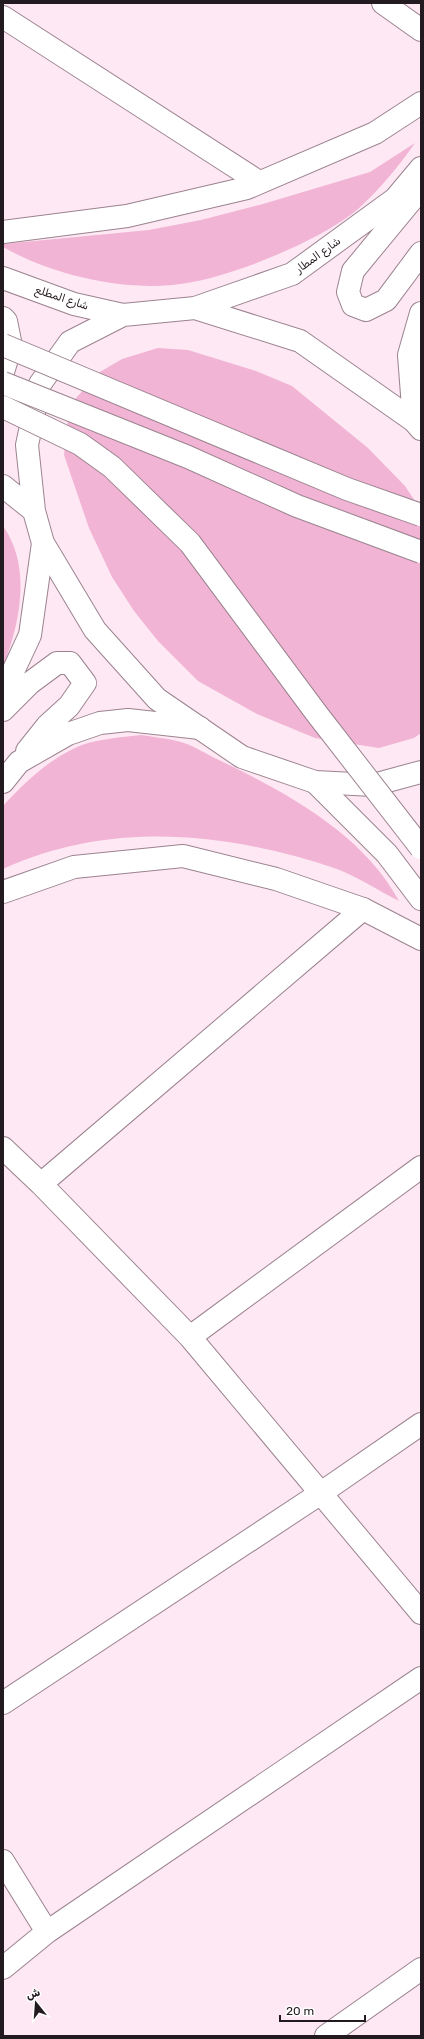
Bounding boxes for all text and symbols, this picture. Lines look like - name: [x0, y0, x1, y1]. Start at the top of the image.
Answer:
- street label: شارع المطار: [292, 234, 344, 278]
- street label: شارع المطلع: [33, 283, 90, 315]
- north arrow: [16, 1983, 56, 2023]
- text: ش: [25, 1986, 42, 2002]
- scale bar: [280, 1997, 365, 2023]
- text: 20 m: [286, 2004, 314, 2018]

